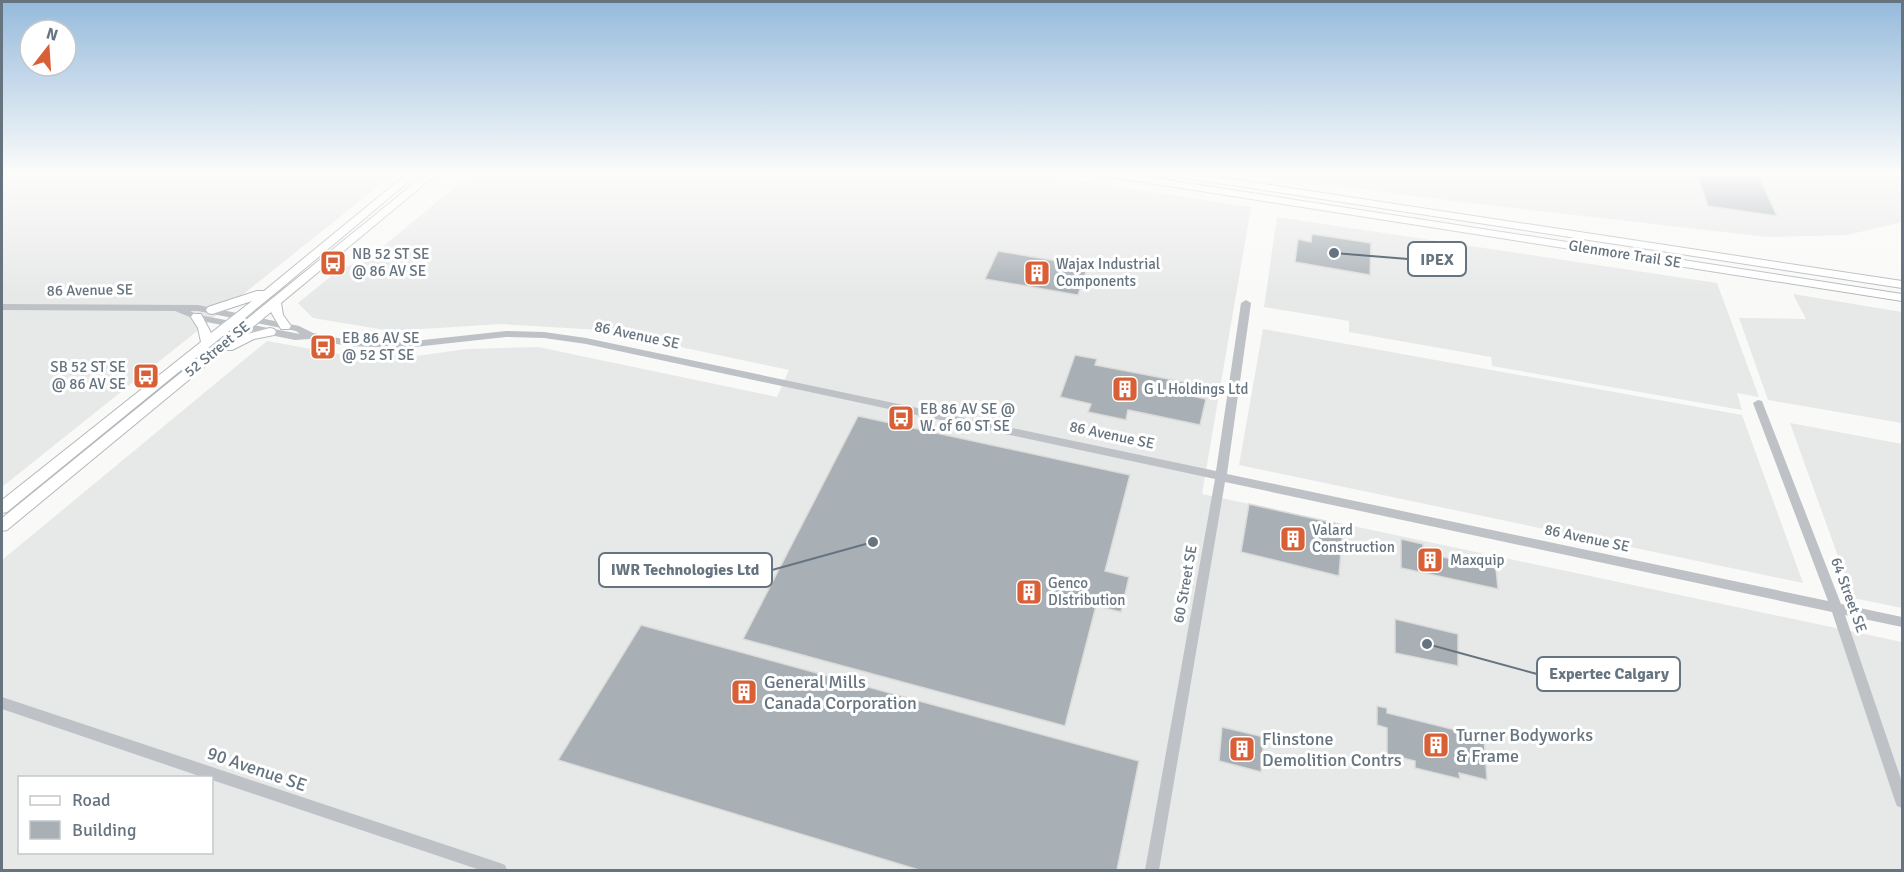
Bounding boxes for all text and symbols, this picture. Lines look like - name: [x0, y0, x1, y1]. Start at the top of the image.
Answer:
- north arrow: [18, 18, 78, 78]
- text: N: [44, 23, 60, 46]
- street label: Glenmore Trail SE: [1567, 236, 1683, 272]
- callout: IPEX: [1408, 242, 1466, 276]
- place label: NB 52 ST SE @ 86 AV SE: [352, 245, 430, 280]
- bus stop icon: NB 52 ST SE @ 86 AV SE: [318, 248, 348, 278]
- text: IPEX: [1420, 250, 1454, 270]
- place label: Wajax Industrial Components: [1056, 255, 1160, 290]
- building icon: Wajax Industrial Components: [1022, 258, 1052, 288]
- street label: 86 Avenue SE: [47, 280, 133, 300]
- street label: 52 Street SE: [181, 317, 253, 381]
- street label: 86 Avenue SE: [593, 317, 681, 353]
- place label: EB 86 AV SE @ 52 ST SE: [342, 329, 420, 364]
- bus stop icon: EB 86 AV SE @ 52 ST SE: [308, 332, 338, 362]
- place label: SB 52 ST SE @ 86 AV SE: [50, 358, 126, 393]
- bus stop icon: SB 52 ST SE @ 86 AV SE: [131, 361, 161, 391]
- building icon: G L Holdings Ltd: [1110, 374, 1140, 404]
- place label: G L Holdings Ltd: [1144, 380, 1249, 398]
- place label: EB 86 AV SE @ W. of 60 ST SE: [920, 400, 1015, 435]
- bus stop icon: EB 86 AV SE @ W. of 60 ST SE: [886, 403, 916, 433]
- street label: 86 Avenue SE: [1068, 417, 1156, 453]
- street label: 86 Avenue SE: [1543, 520, 1631, 556]
- place label: Valard Construction: [1312, 521, 1395, 556]
- building icon: Valard Construction: [1278, 524, 1308, 554]
- street label: 60 Street SE: [1169, 544, 1201, 624]
- building icon: Maxquip: [1415, 545, 1445, 575]
- place label: Maxquip: [1450, 551, 1505, 569]
- callout: IWR Technologies Ltd: [599, 553, 772, 587]
- street label: 64 Street SE: [1827, 555, 1871, 635]
- text: IWR Technologies Ltd: [611, 560, 760, 580]
- place label: Genco DIstribution: [1048, 574, 1125, 609]
- building icon: Genco DIstribution: [1014, 577, 1044, 607]
- callout: Expertec Calgary: [1537, 657, 1680, 691]
- text: Expertec Calgary: [1549, 664, 1669, 684]
- place label: General Mills Canada Corporation: [764, 671, 917, 714]
- building icon: General Mills Canada Corporation: [729, 677, 759, 707]
- place label: Turner Bodyworks & Frame: [1456, 724, 1593, 767]
- place label: Flinstone Demolition Contrs: [1262, 728, 1402, 771]
- building icon: Turner Bodyworks & Frame: [1421, 730, 1451, 760]
- building icon: Flinstone Demolition Contrs: [1227, 734, 1257, 764]
- street label: 90 Avenue SE: [204, 742, 310, 796]
- legend: [18, 776, 213, 854]
- text: Road: [72, 789, 111, 811]
- text: Building: [72, 819, 136, 841]

